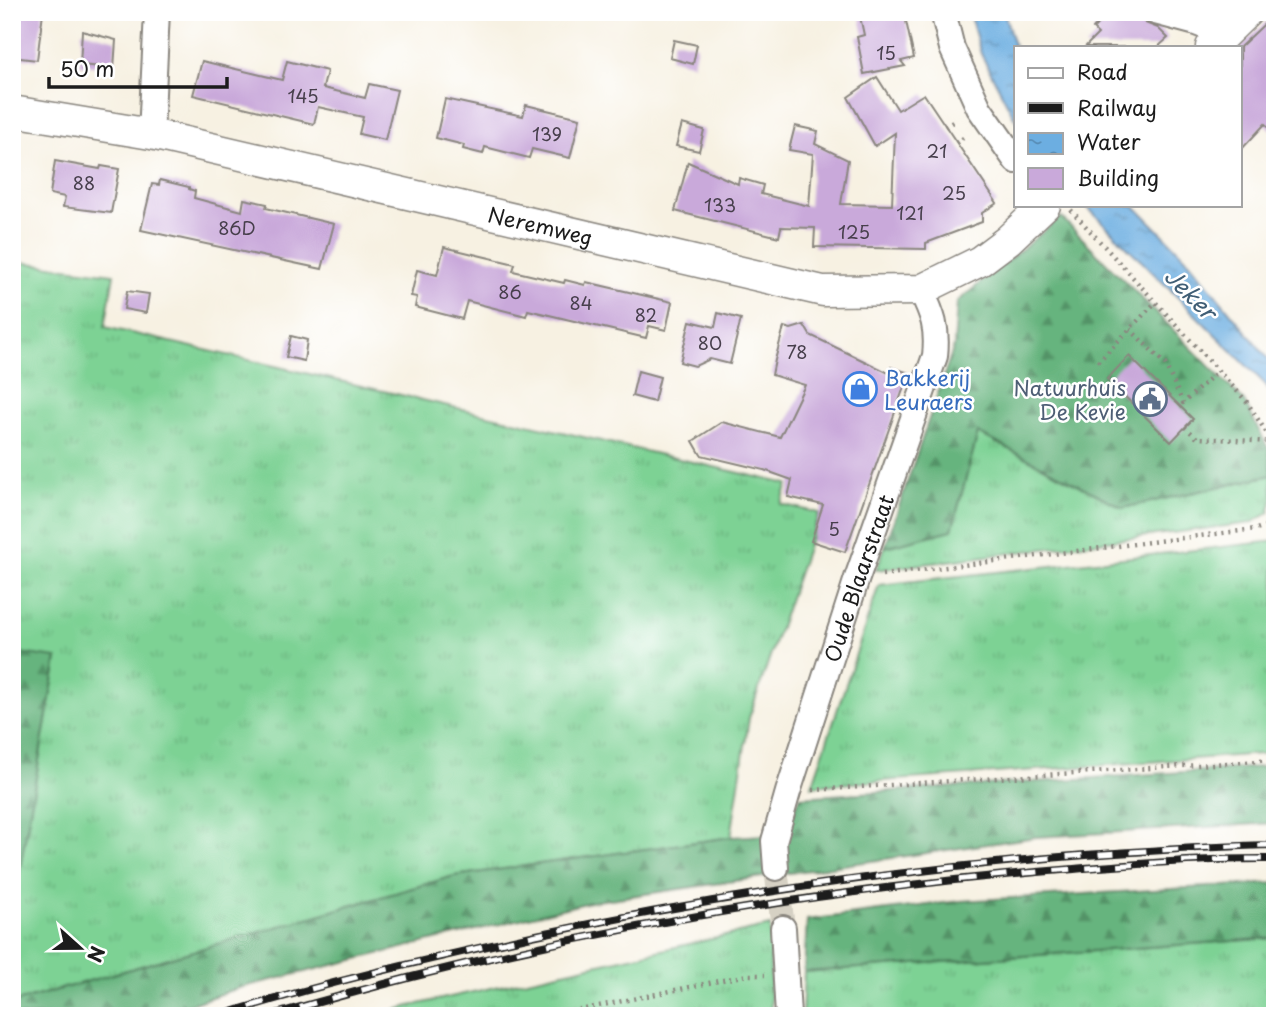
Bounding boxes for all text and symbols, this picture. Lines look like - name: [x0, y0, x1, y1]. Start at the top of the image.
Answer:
- house number: 15: [876, 39, 896, 66]
- scale bar: [49, 46, 228, 90]
- legend: [1014, 46, 1242, 206]
- text: 50 m: [60, 52, 114, 84]
- text: Road: [1077, 55, 1128, 87]
- house number: 145: [287, 82, 319, 109]
- text: Railway: [1077, 91, 1157, 123]
- house number: 139: [532, 120, 562, 147]
- text: Water: [1077, 125, 1141, 157]
- house number: 21: [927, 137, 947, 164]
- text: Building: [1077, 161, 1159, 193]
- house number: 88: [73, 169, 95, 196]
- house number: 25: [942, 179, 966, 206]
- house number: 133: [704, 191, 736, 218]
- street label: Neremweg: [485, 197, 596, 253]
- house number: 121: [896, 199, 924, 226]
- house number: 86D: [218, 214, 256, 241]
- house number: 125: [838, 218, 870, 245]
- water label: Jeker: [1157, 259, 1228, 330]
- house number: 86: [498, 278, 522, 305]
- house number: 84: [569, 289, 593, 316]
- house number: 82: [635, 301, 657, 328]
- house number: 80: [698, 329, 722, 356]
- house number: 78: [787, 338, 808, 365]
- place label: Bakkerij Leuraers: [884, 361, 973, 417]
- shop icon: Bakkerij Leuraers: [841, 370, 879, 408]
- place label: Natuurhuis De Kevie: [1013, 371, 1126, 427]
- public building icon: Natuurhuis De Kevie: [1131, 380, 1169, 418]
- street label: Oude Blaarstraat: [815, 490, 901, 666]
- house number: 5: [828, 515, 840, 542]
- north arrow: [46, 912, 116, 982]
- text: N: [81, 942, 113, 966]

